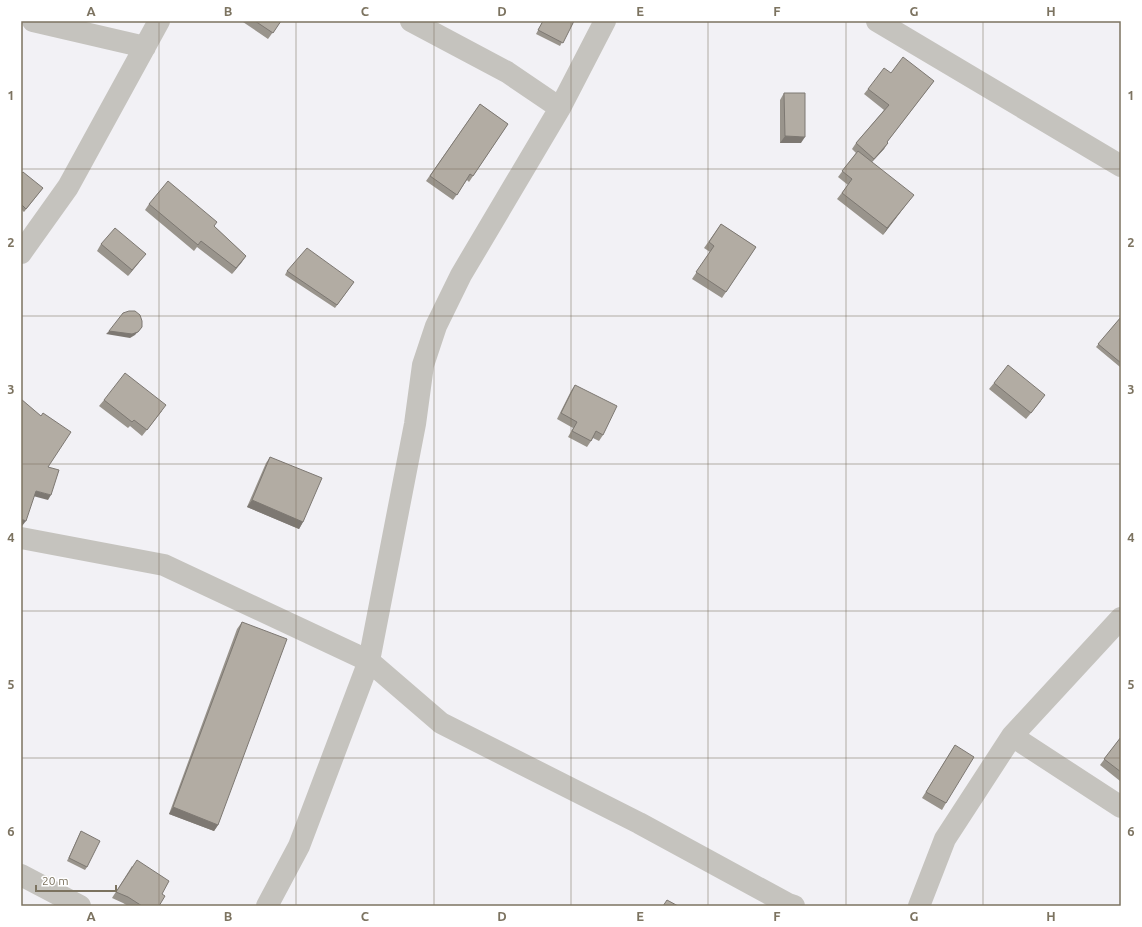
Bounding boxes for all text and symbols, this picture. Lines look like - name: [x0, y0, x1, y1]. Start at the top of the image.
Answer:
- text: A: [86, 4, 96, 18]
- text: B: [224, 4, 233, 18]
- text: C: [361, 4, 370, 18]
- text: D: [497, 4, 507, 18]
- text: E: [636, 4, 644, 18]
- text: F: [773, 4, 781, 18]
- text: G: [910, 4, 919, 18]
- text: H: [1046, 4, 1056, 18]
- text: 1: [7, 88, 15, 102]
- text: 1: [1127, 88, 1135, 102]
- text: 2: [7, 235, 15, 249]
- text: 2: [1127, 235, 1135, 249]
- text: 3: [7, 382, 15, 396]
- text: 3: [1127, 382, 1135, 396]
- text: 4: [7, 530, 15, 544]
- text: 4: [1127, 530, 1135, 544]
- text: 5: [7, 677, 15, 691]
- text: 5: [1127, 677, 1135, 691]
- text: 6: [7, 824, 15, 838]
- text: 6: [1127, 824, 1135, 838]
- scale bar: [36, 867, 116, 893]
- text: 20 m: [42, 874, 69, 887]
- text: A: [86, 909, 96, 923]
- text: B: [224, 909, 233, 923]
- text: C: [361, 909, 370, 923]
- text: D: [497, 909, 507, 923]
- text: E: [636, 909, 644, 923]
- text: F: [773, 909, 781, 923]
- text: G: [910, 909, 919, 923]
- text: H: [1046, 909, 1056, 923]

